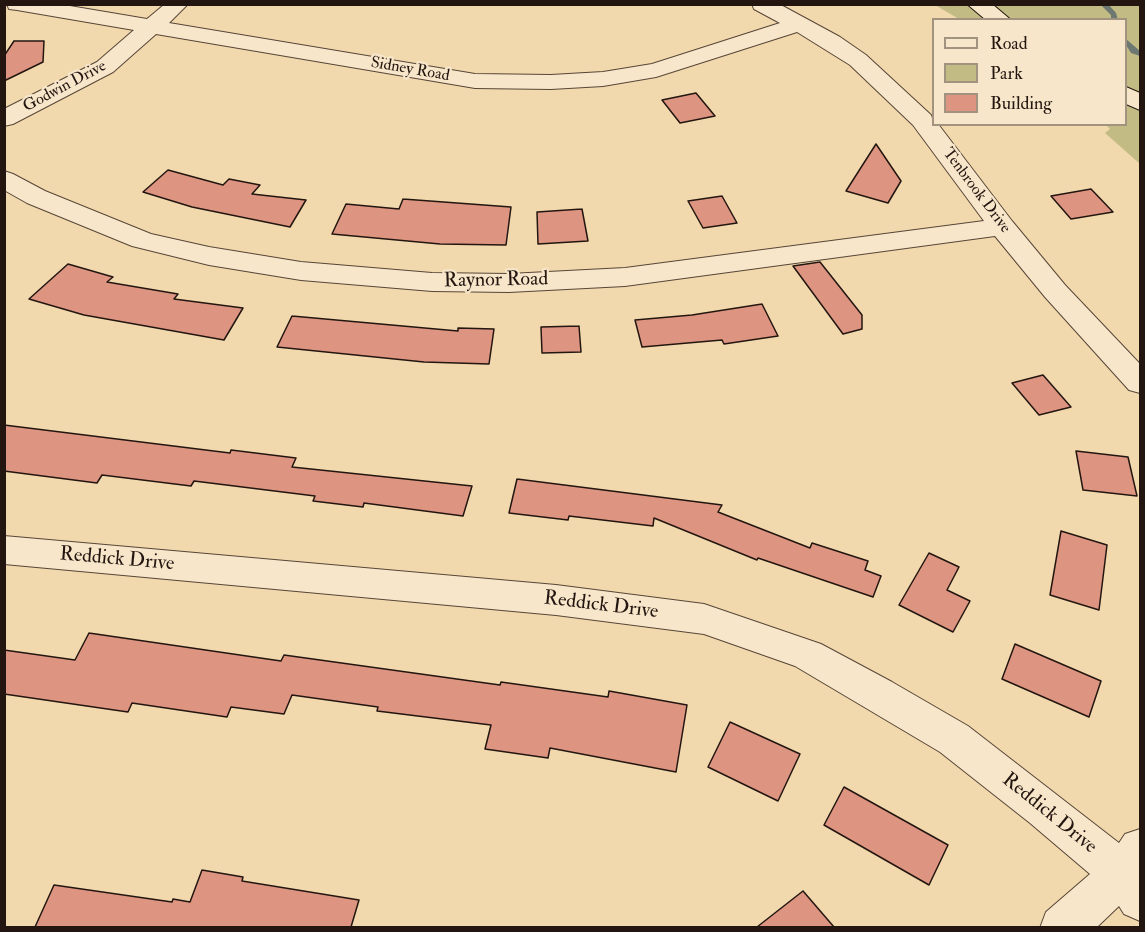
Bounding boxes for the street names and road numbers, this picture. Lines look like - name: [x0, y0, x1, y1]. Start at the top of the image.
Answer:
- street label: Sidney Road: [369, 54, 451, 86]
- street label: Godwin Drive: [20, 57, 110, 117]
- street label: Tenbrook Drive: [938, 145, 1014, 237]
- street label: Raynor Road: [444, 268, 548, 294]
- street label: Reddick Drive: [59, 543, 175, 577]
- street label: Reddick Drive: [542, 587, 660, 625]
- street label: Reddick Drive: [997, 768, 1101, 860]

